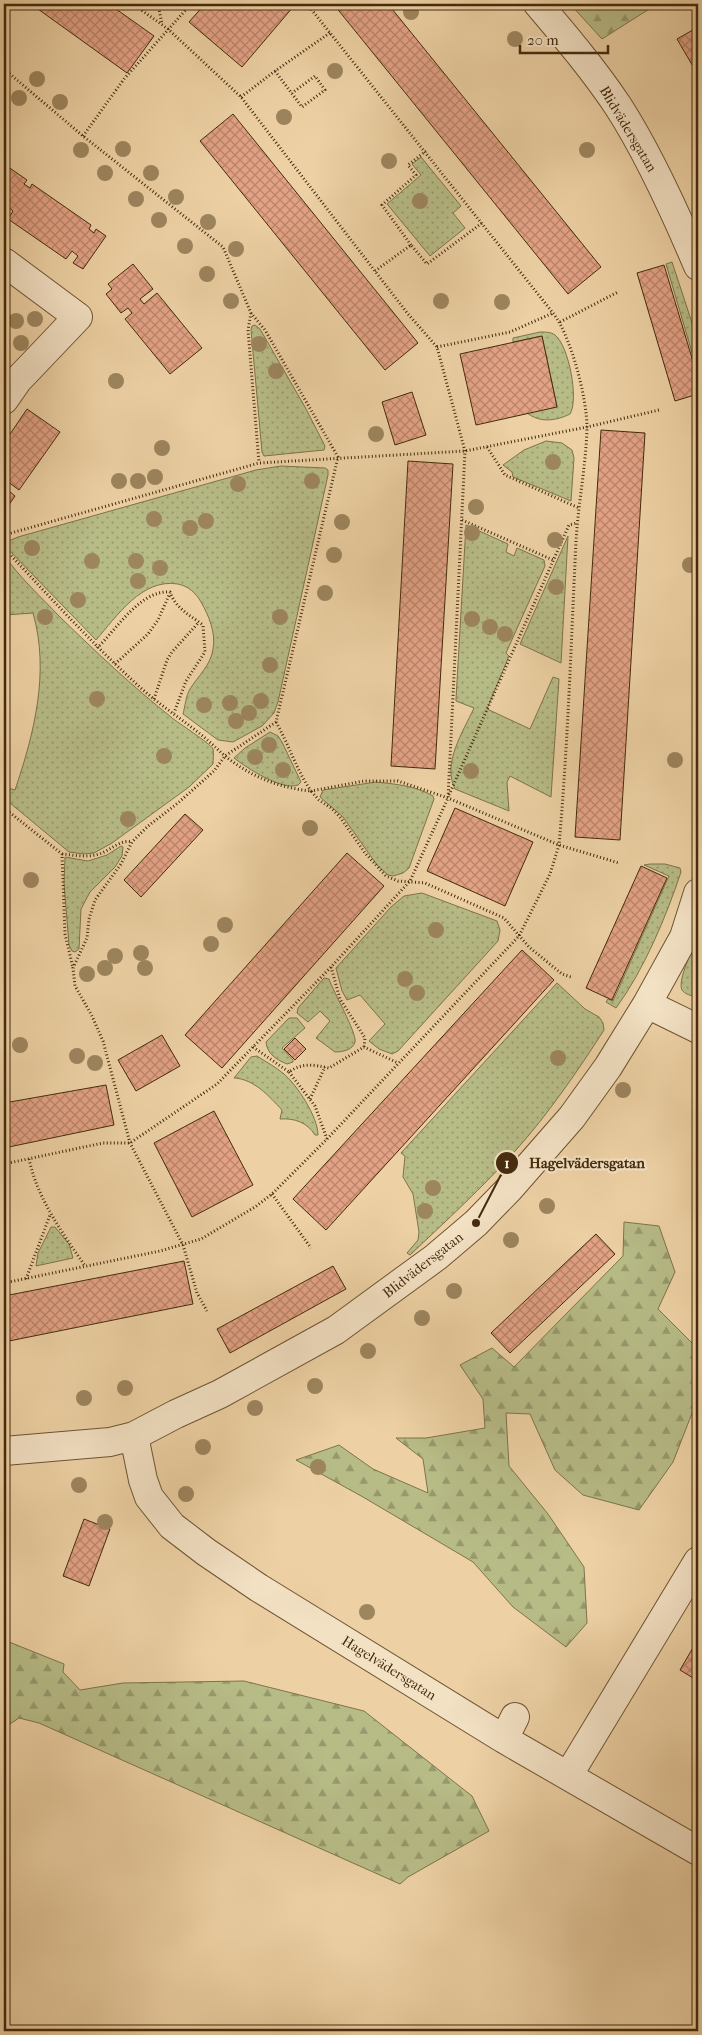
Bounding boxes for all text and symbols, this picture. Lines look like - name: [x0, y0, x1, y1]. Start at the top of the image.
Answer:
- scale bar: [520, 22, 607, 54]
- text: 20 m: [527, 31, 559, 49]
- street label: Blidvädersgatan: [596, 83, 660, 175]
- callout: Hagelvädersgatan: [494, 1148, 655, 1178]
- text: 1: [504, 1154, 510, 1172]
- text: Hagelvädersgatan: [529, 1154, 645, 1172]
- street label: Blidvädersgatan: [380, 1228, 466, 1302]
- street label: Hagelvädersgatan: [339, 1632, 439, 1704]

